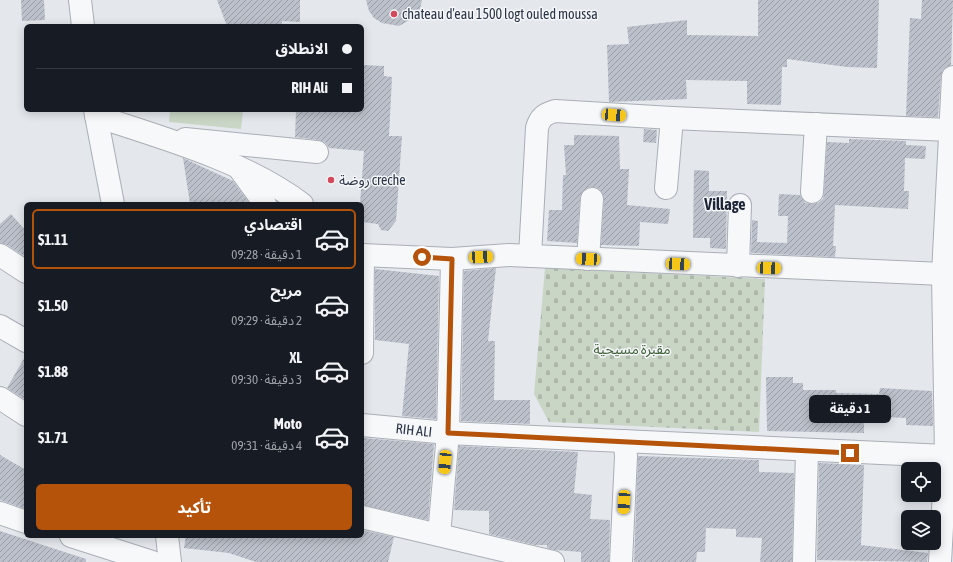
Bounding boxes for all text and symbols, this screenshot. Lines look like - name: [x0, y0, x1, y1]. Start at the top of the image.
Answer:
- place label: chateau d'eau 1500 logt ouled moussa: [402, 6, 598, 22]
- marker: chateau d'eau 1500 logt ouled moussa: [389, 9, 399, 19]
- text: الانطلاق: [276, 40, 328, 57]
- text: RIH Ali: [291, 79, 328, 96]
- car: [602, 108, 626, 122]
- place label: روضة creche: [339, 172, 406, 189]
- marker: روضة creche: [326, 175, 336, 185]
- district label: Village: [703, 195, 746, 213]
- text: اقتصادي: [244, 216, 302, 233]
- icon: car: [314, 221, 350, 257]
- text: $1.11: [38, 231, 68, 248]
- text: 1 دقيقة · 09:28: [231, 247, 302, 262]
- route start: [413, 248, 431, 266]
- car: [469, 250, 493, 264]
- car: [576, 252, 600, 266]
- car: [666, 257, 690, 271]
- car: [757, 262, 781, 274]
- text: مريح: [270, 282, 302, 299]
- icon: car: [314, 287, 350, 323]
- text: $1.50: [38, 297, 68, 314]
- text: 2 دقيقة · 09:29: [231, 313, 302, 328]
- park label: مقبرة مسيحية: [593, 341, 671, 358]
- text: XL: [289, 349, 302, 366]
- icon: car: [314, 353, 350, 389]
- text: $1.88: [38, 363, 68, 380]
- text: 3 دقيقة · 09:30: [231, 372, 302, 387]
- callout: 1 دقيقة: [809, 395, 891, 423]
- text: 1 دقيقة: [830, 401, 870, 416]
- text: Moto: [274, 415, 302, 432]
- icon: car: [314, 419, 350, 455]
- street label: RIH ALI: [395, 420, 433, 440]
- text: $1.71: [38, 429, 68, 446]
- text: 4 دقيقة · 09:31: [231, 438, 302, 453]
- route end: [841, 444, 859, 462]
- car: [438, 450, 452, 474]
- map controls: [901, 462, 941, 550]
- button: locate: [901, 462, 941, 502]
- button: تأكيد: [36, 484, 352, 530]
- car: [617, 490, 631, 514]
- button: layers: [901, 510, 941, 550]

